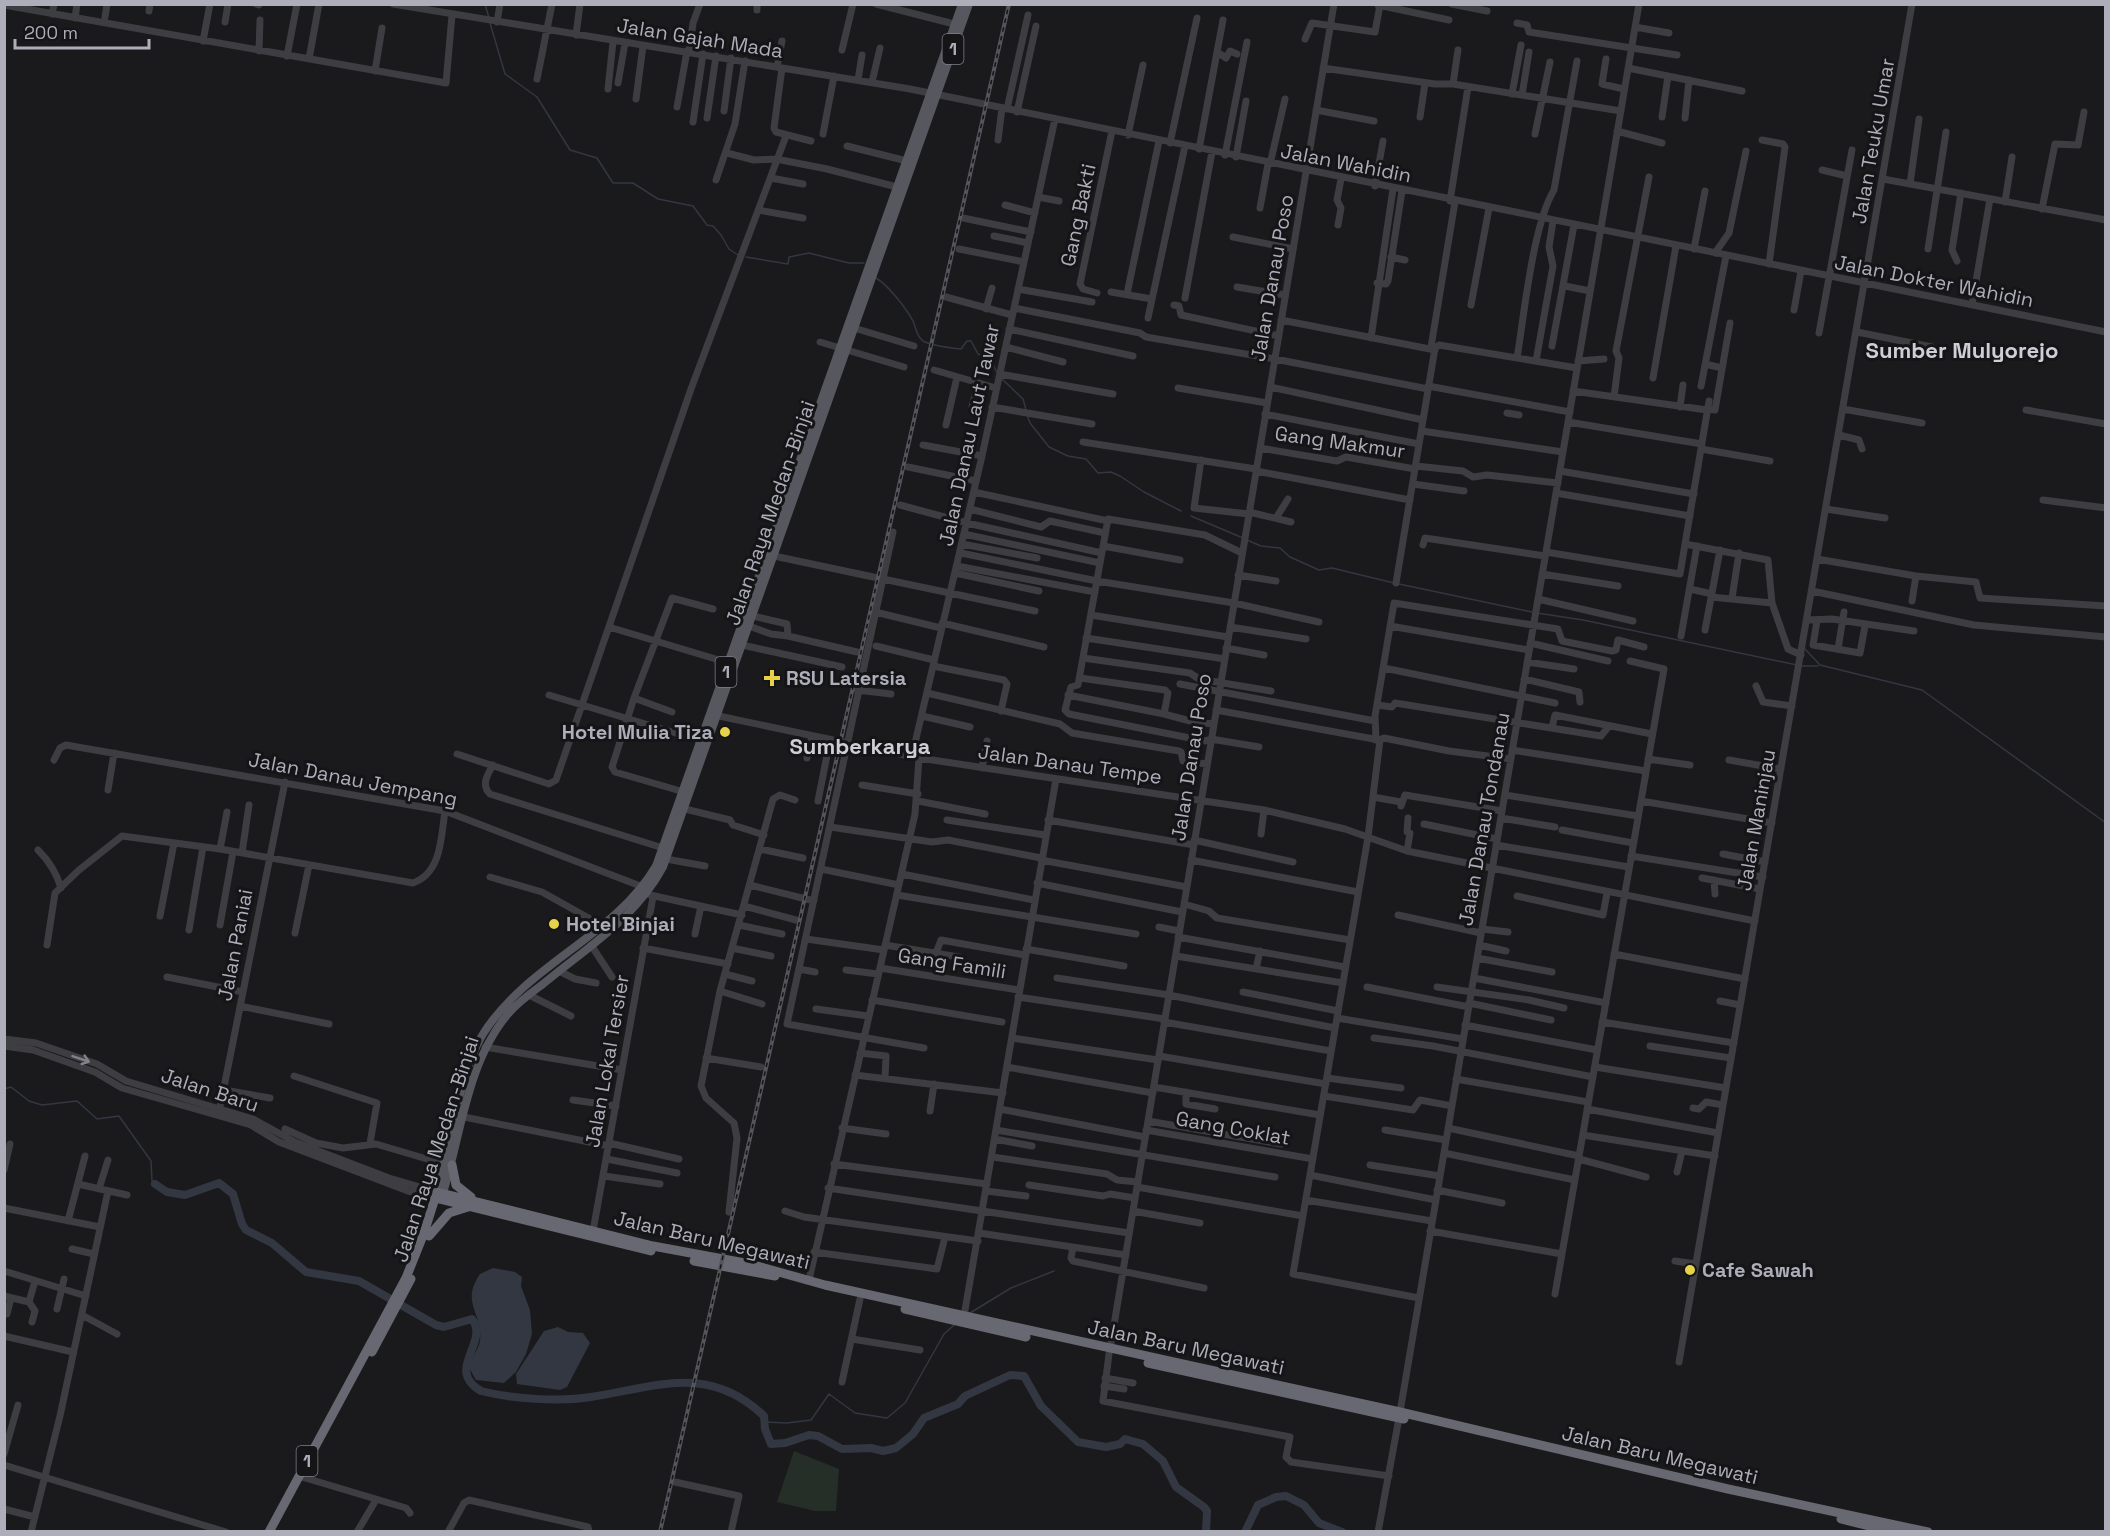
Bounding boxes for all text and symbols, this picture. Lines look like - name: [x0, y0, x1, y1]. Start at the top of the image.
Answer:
- scale bar: [15, 12, 148, 50]
- street label: Jalan Gajah Mada: [615, 12, 785, 64]
- text: 200 m: [24, 21, 78, 44]
- road number: 1: [942, 34, 964, 64]
- street label: Jalan Teuku Umar: [1846, 56, 1900, 226]
- street label: Jalan Wahidin: [1278, 138, 1414, 188]
- street label: Gang Bakti: [1054, 161, 1102, 269]
- street label: Jalan Danau Poso: [1244, 192, 1300, 364]
- street label: Jalan Dokter Wahidin: [1832, 249, 2036, 313]
- street label: Jalan Danau Laut Tawar: [933, 321, 1005, 549]
- district label: Sumber Mulyorejo: [1866, 336, 2058, 364]
- street label: Jalan Raya Medan-Binjai: [719, 397, 821, 629]
- street label: Gang Makmur: [1273, 420, 1407, 464]
- road number: 1: [716, 657, 736, 687]
- place label: RSU Latersia: [786, 665, 907, 691]
- marker: RSU Latersia: [763, 669, 781, 687]
- street label: Jalan Danau Poso: [1165, 671, 1217, 843]
- street label: Jalan Danau Tondanau: [1452, 710, 1516, 928]
- place label: Hotel Mulia Tiza: [562, 719, 713, 745]
- marker: Hotel Mulia Tiza: [718, 725, 732, 739]
- district label: Sumberkarya: [790, 732, 931, 760]
- street label: Jalan Danau Tempe: [976, 738, 1164, 790]
- street label: Jalan Danau Jempang: [246, 746, 460, 812]
- street label: Jalan Maninjau: [1731, 747, 1781, 893]
- street label: Jalan Paniai: [211, 887, 259, 1003]
- place label: Hotel Binjai: [566, 911, 675, 937]
- marker: Hotel Binjai: [547, 917, 561, 931]
- street label: Gang Famili: [896, 942, 1008, 984]
- street label: Jalan Lokal Tersier: [579, 972, 635, 1150]
- street label: Jalan Raya Medan-Binjai: [387, 1033, 485, 1265]
- one-way arrow: [71, 1054, 90, 1065]
- street label: Jalan Baru: [158, 1062, 262, 1118]
- street label: Gang Coklat: [1174, 1105, 1292, 1151]
- street label: Jalan Baru Megawati: [611, 1205, 813, 1275]
- place label: Cafe Sawah: [1702, 1257, 1814, 1283]
- marker: Cafe Sawah: [1683, 1263, 1697, 1277]
- street label: Jalan Baru Megawati: [1085, 1313, 1287, 1381]
- street label: Jalan Baru Megawati: [1559, 1420, 1761, 1490]
- road number: 1: [296, 1446, 318, 1476]

